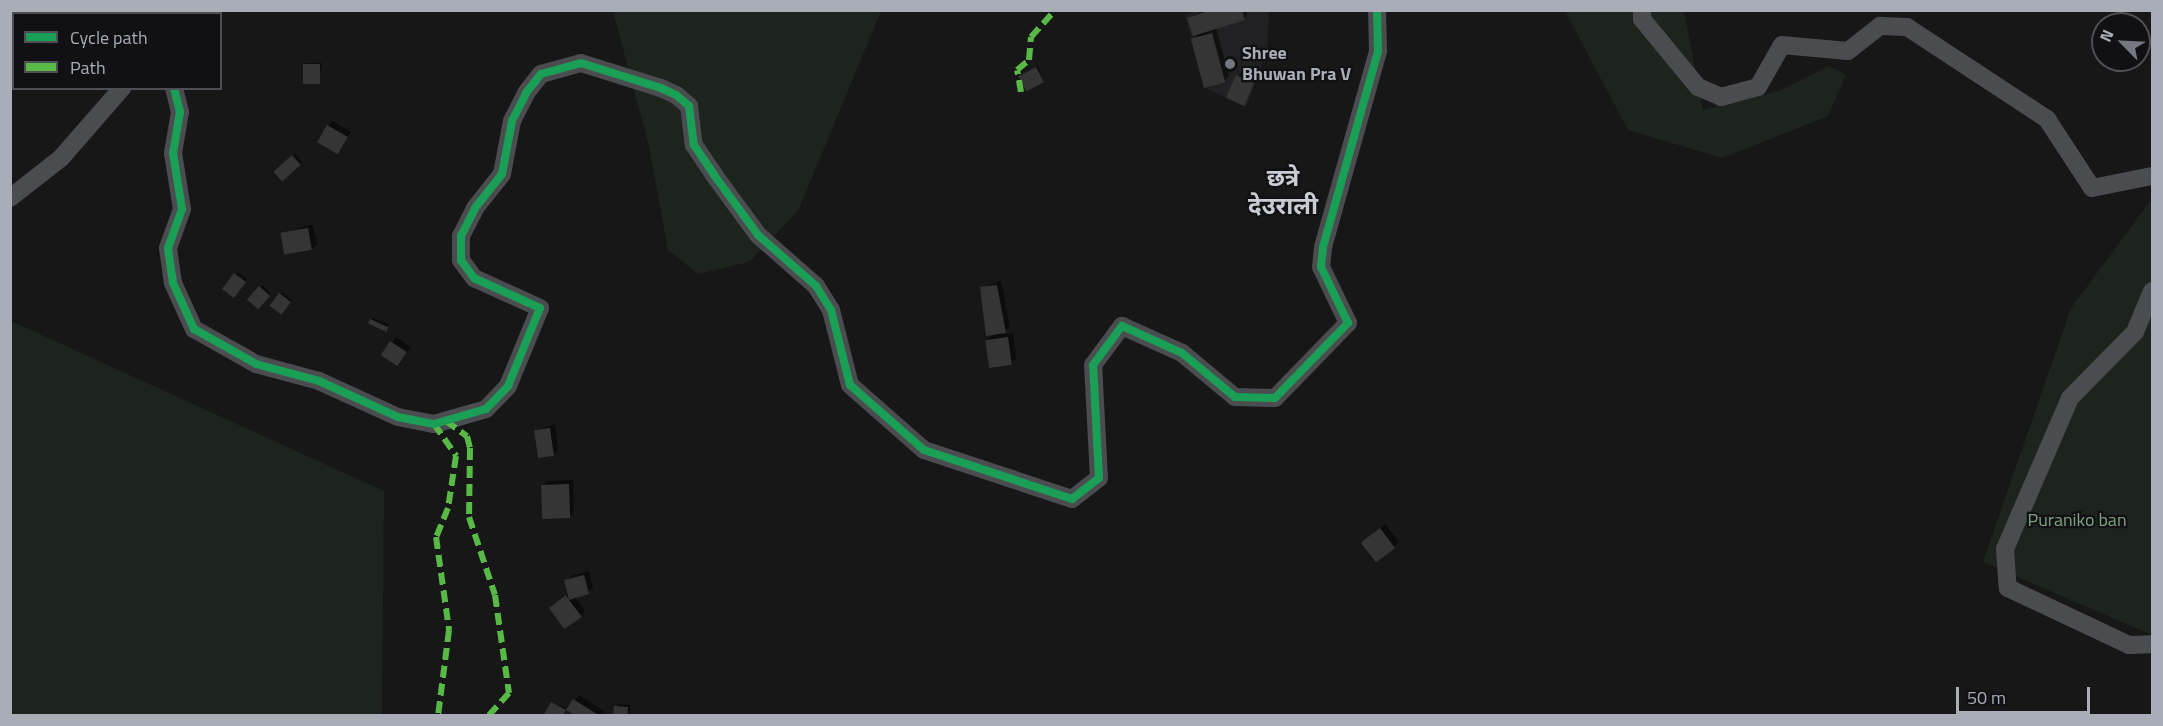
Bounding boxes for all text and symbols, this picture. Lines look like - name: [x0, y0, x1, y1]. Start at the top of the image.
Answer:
- legend: [12, 12, 222, 90]
- north arrow: [2091, 12, 2151, 72]
- text: Cycle path: [70, 24, 148, 51]
- text: N: [2093, 26, 2120, 45]
- place label: Shree Bhuwan Pra V: [1242, 43, 1351, 86]
- text: Path: [70, 54, 106, 81]
- marker: Shree Bhuwan Pra V: [1223, 57, 1237, 71]
- district label: छत्रे देउराली: [1248, 164, 1318, 220]
- park label: Puraniko ban: [2027, 509, 2127, 531]
- scale bar: [1959, 675, 2092, 713]
- text: 50 m: [1967, 684, 2006, 711]

